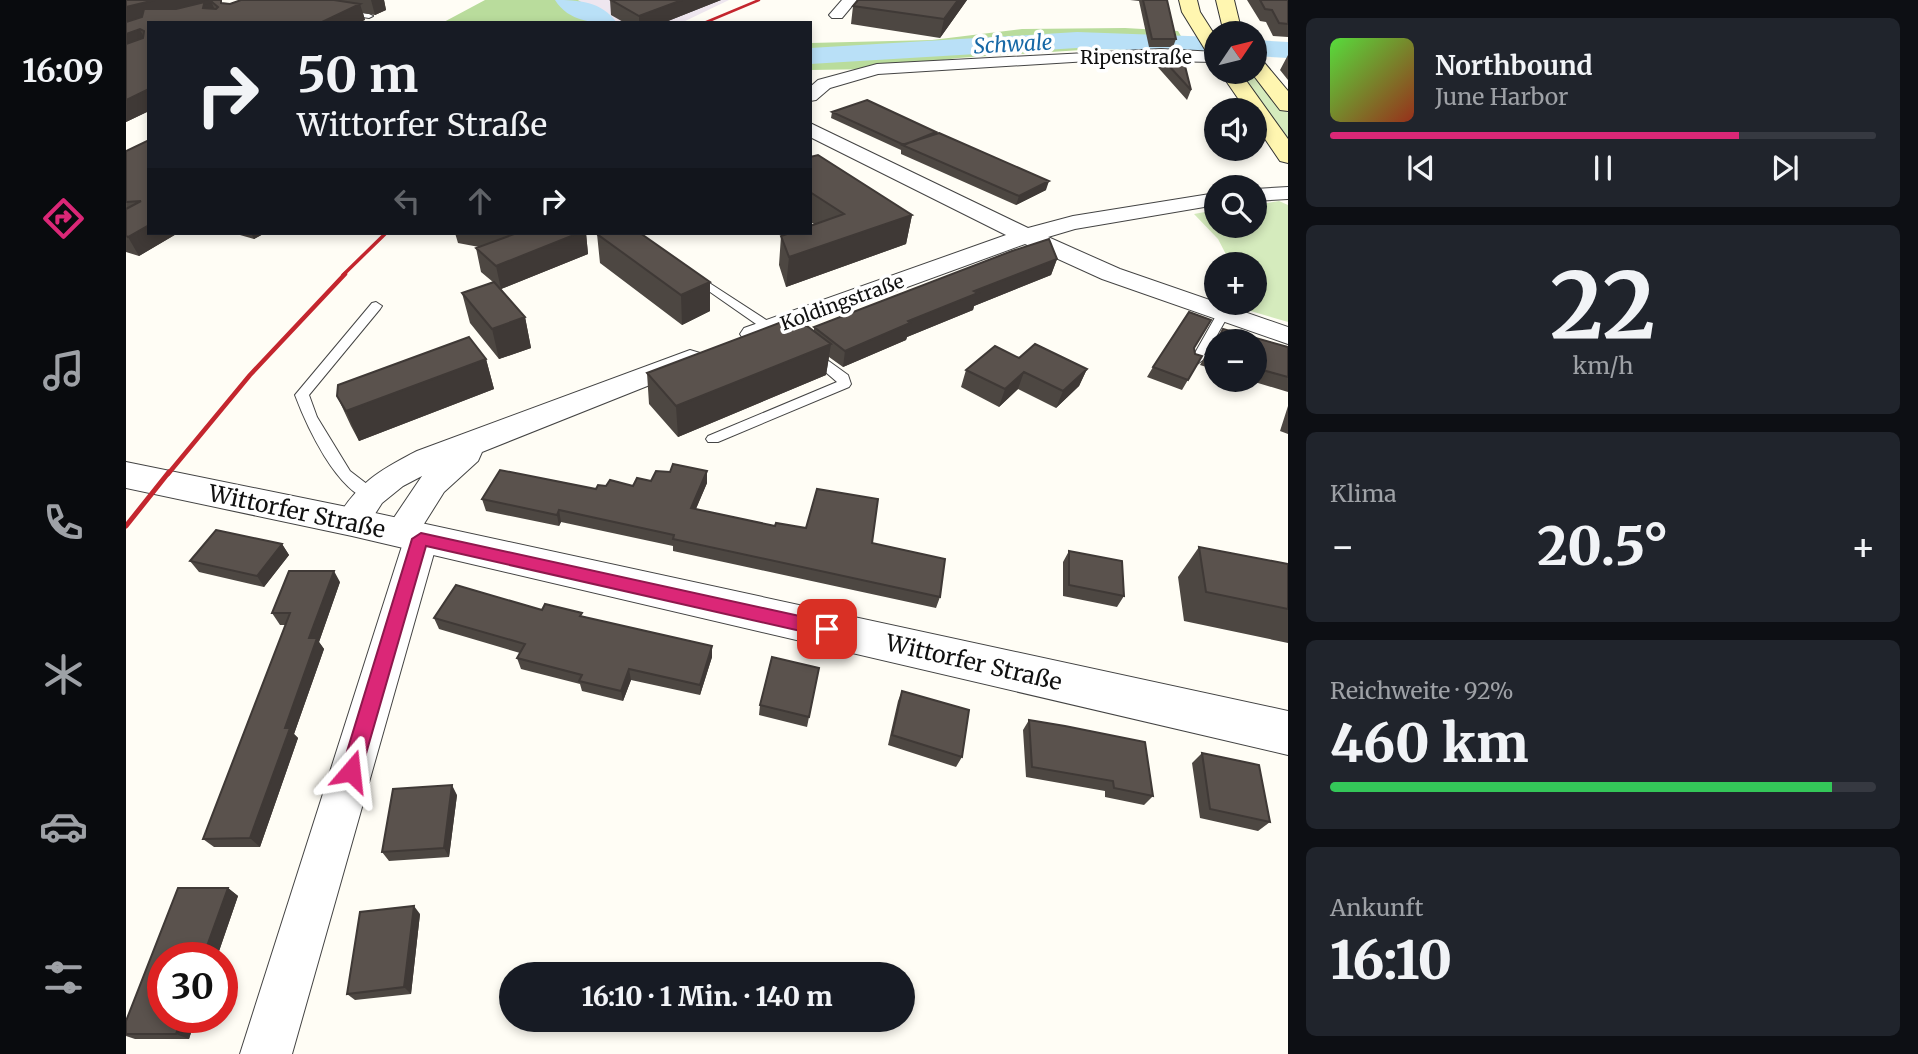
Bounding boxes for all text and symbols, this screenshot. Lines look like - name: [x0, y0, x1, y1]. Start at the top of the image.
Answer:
- north arrow: [1204, 21, 1267, 84]
- map controls: [1204, 21, 1267, 392]
- water label: Schwale: [973, 28, 1053, 60]
- text: 50 m: [297, 44, 418, 105]
- street label: Ripenstraße: [1080, 45, 1192, 69]
- icon: right: [182, 49, 273, 140]
- text: Northbound: [1435, 49, 1593, 82]
- text: 16:09: [22, 51, 104, 91]
- text: June Harbor: [1435, 82, 1568, 111]
- button: sound: [1204, 98, 1267, 161]
- text: Wittorfer Straße: [297, 105, 547, 145]
- icon: previous: [1402, 149, 1440, 187]
- icon: pause: [1584, 149, 1622, 187]
- icon: next: [1766, 149, 1804, 187]
- button: search: [1204, 175, 1267, 238]
- icon: left: [388, 182, 426, 220]
- icon: ahead: [461, 182, 499, 220]
- icon: right: [534, 182, 572, 220]
- icon: directions: [39, 194, 88, 243]
- text: 22: [1550, 248, 1656, 363]
- button: +: [1204, 252, 1267, 315]
- street label: Koldingstraße: [777, 269, 907, 335]
- button: −: [1204, 329, 1267, 392]
- icon: music: [39, 346, 88, 395]
- text: km/h: [1573, 351, 1633, 380]
- street label: Wittorfer Straße: [205, 478, 388, 544]
- text: Klima: [1330, 479, 1397, 508]
- icon: phone: [39, 498, 88, 547]
- text: 20.5°: [1537, 514, 1669, 579]
- text: −: [1330, 523, 1355, 570]
- text: +: [1851, 523, 1876, 570]
- pin: [797, 599, 857, 659]
- icon: arrive: [808, 610, 846, 648]
- street label: Wittorfer Straße: [882, 627, 1065, 696]
- icon: climate: [39, 650, 88, 699]
- text: Reichweite · 92%: [1330, 676, 1514, 705]
- text: 460 km: [1330, 711, 1529, 776]
- position arrow: [314, 734, 388, 808]
- icon: car: [39, 802, 88, 851]
- text: Ankunft: [1330, 893, 1423, 922]
- text: 16:10: [1330, 928, 1452, 993]
- speed limit sign: 30: [147, 942, 238, 1033]
- icon: filters: [39, 953, 88, 1002]
- text: 16:10 · 1 Min. · 140 m: [581, 980, 833, 1013]

